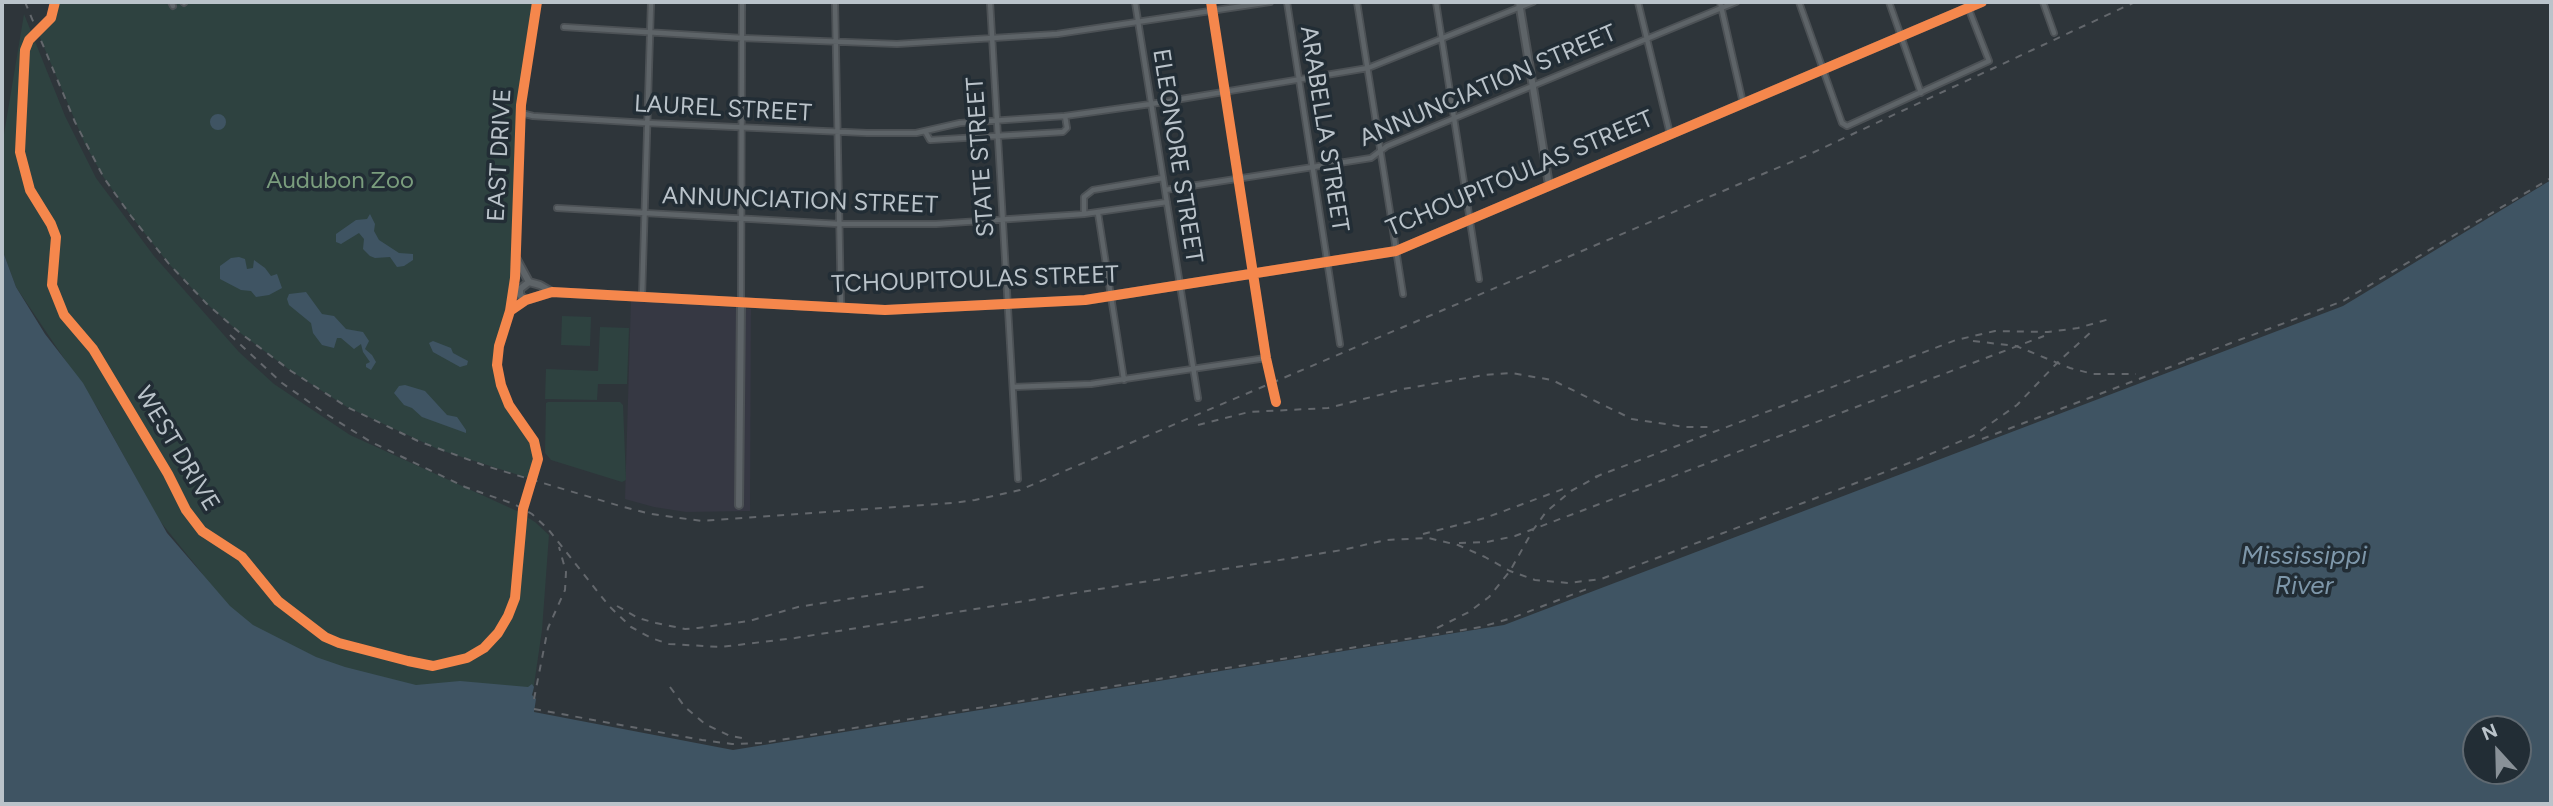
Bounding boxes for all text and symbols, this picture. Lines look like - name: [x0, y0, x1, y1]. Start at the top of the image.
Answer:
- street label: ANNUNCIATION STREET: [1355, 19, 1621, 153]
- street label: ARABELLA STREET: [1293, 24, 1355, 234]
- street label: ELEONORE STREET: [1146, 47, 1208, 265]
- street label: STATE STREET: [961, 76, 1001, 238]
- street label: EAST DRIVE: [482, 88, 518, 222]
- street label: LAUREL STREET: [633, 90, 813, 128]
- street label: TCHOUPITOULAS STREET: [1382, 105, 1658, 243]
- park label: Audubon Zoo: [266, 167, 414, 195]
- street label: ANNUNCIATION STREET: [661, 182, 939, 220]
- street label: TCHOUPITOULAS STREET: [831, 261, 1119, 299]
- street label: WEST DRIVE: [129, 382, 225, 516]
- water label: Mississippi River: [2241, 540, 2367, 602]
- north arrow: [2462, 715, 2532, 785]
- text: N: [2479, 719, 2501, 745]

